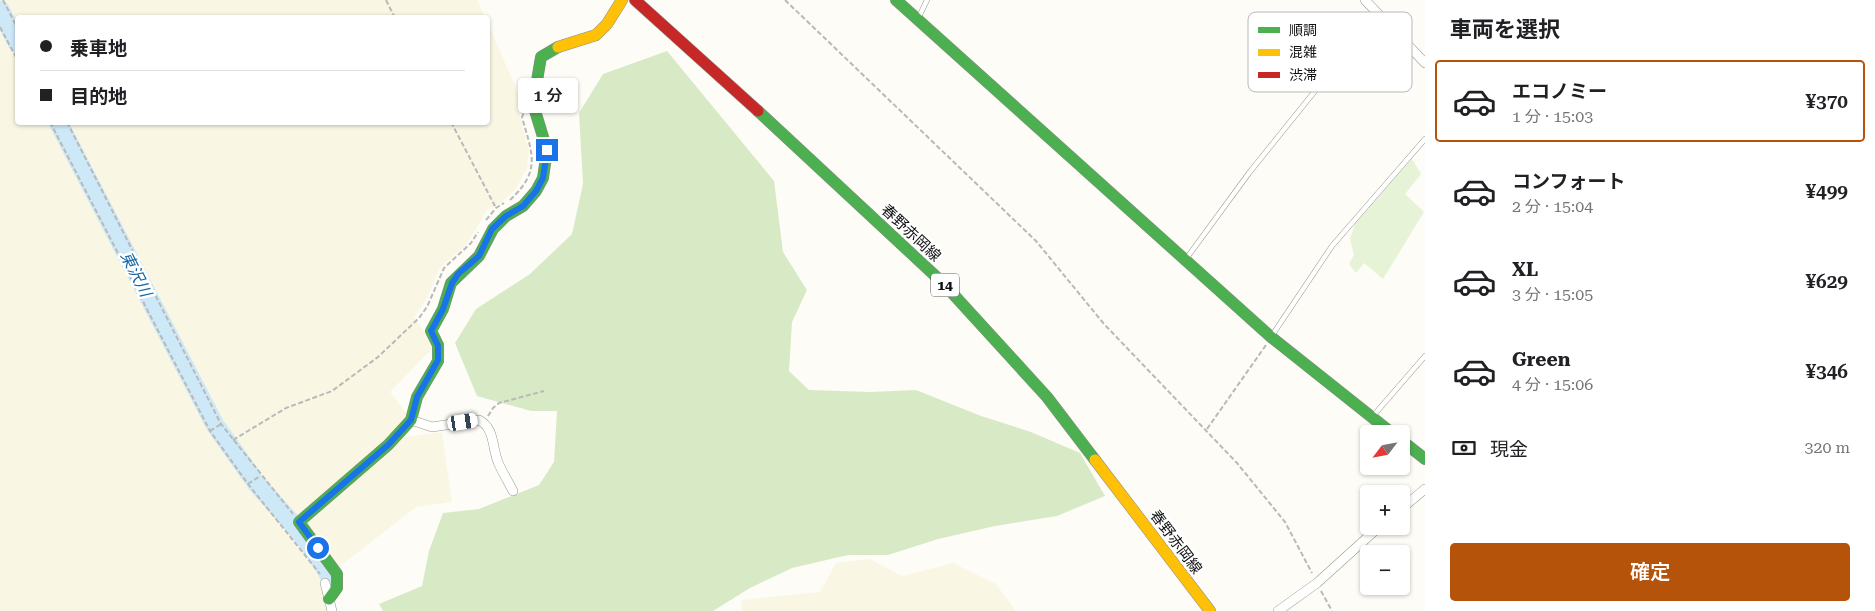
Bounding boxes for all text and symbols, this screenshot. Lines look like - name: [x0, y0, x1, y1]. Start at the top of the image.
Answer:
- legend: [1248, 12, 1412, 92]
- text: 車両を選択: [1450, 17, 1560, 42]
- text: 順調: [1289, 22, 1317, 38]
- text: 乗車地: [70, 37, 127, 60]
- text: 混雑: [1289, 44, 1317, 60]
- text: 渋滞: [1289, 67, 1317, 83]
- callout: 1 分: [517, 78, 577, 112]
- icon: car: [1452, 79, 1497, 124]
- text: エコノミー: [1512, 80, 1607, 103]
- text: 目的地: [70, 85, 127, 108]
- text: 1 分: [533, 86, 563, 105]
- text: ¥370: [1805, 90, 1848, 113]
- text: 1 分 · 15:03: [1512, 107, 1593, 126]
- route end: [536, 139, 558, 161]
- icon: car: [1452, 169, 1497, 214]
- text: コンフォート: [1512, 170, 1625, 193]
- text: ¥499: [1805, 180, 1848, 203]
- text: 2 分 · 15:04: [1512, 197, 1593, 216]
- street label: 春野赤岡線: [877, 201, 945, 265]
- water label: 東沢川: [117, 248, 156, 301]
- text: XL: [1512, 258, 1538, 281]
- icon: car: [1452, 259, 1497, 304]
- text: ¥629: [1805, 270, 1848, 293]
- road number: 14: [931, 274, 959, 296]
- text: 3 分 · 15:05: [1512, 285, 1593, 304]
- text: Green: [1512, 348, 1570, 371]
- icon: car: [1452, 349, 1497, 394]
- text: ¥346: [1805, 360, 1848, 383]
- text: 4 分 · 15:06: [1512, 375, 1593, 394]
- car: [447, 412, 478, 432]
- north arrow: [1360, 425, 1410, 475]
- map controls: [1360, 425, 1410, 595]
- icon: cash: [1450, 434, 1478, 462]
- text: 現金: [1490, 438, 1528, 461]
- text: 320 m: [1804, 438, 1850, 457]
- button: +: [1360, 485, 1410, 535]
- street label: 春野赤岡線: [1146, 507, 1206, 577]
- route start: [307, 537, 329, 559]
- button: 確定: [1450, 543, 1850, 601]
- button: −: [1360, 545, 1410, 595]

